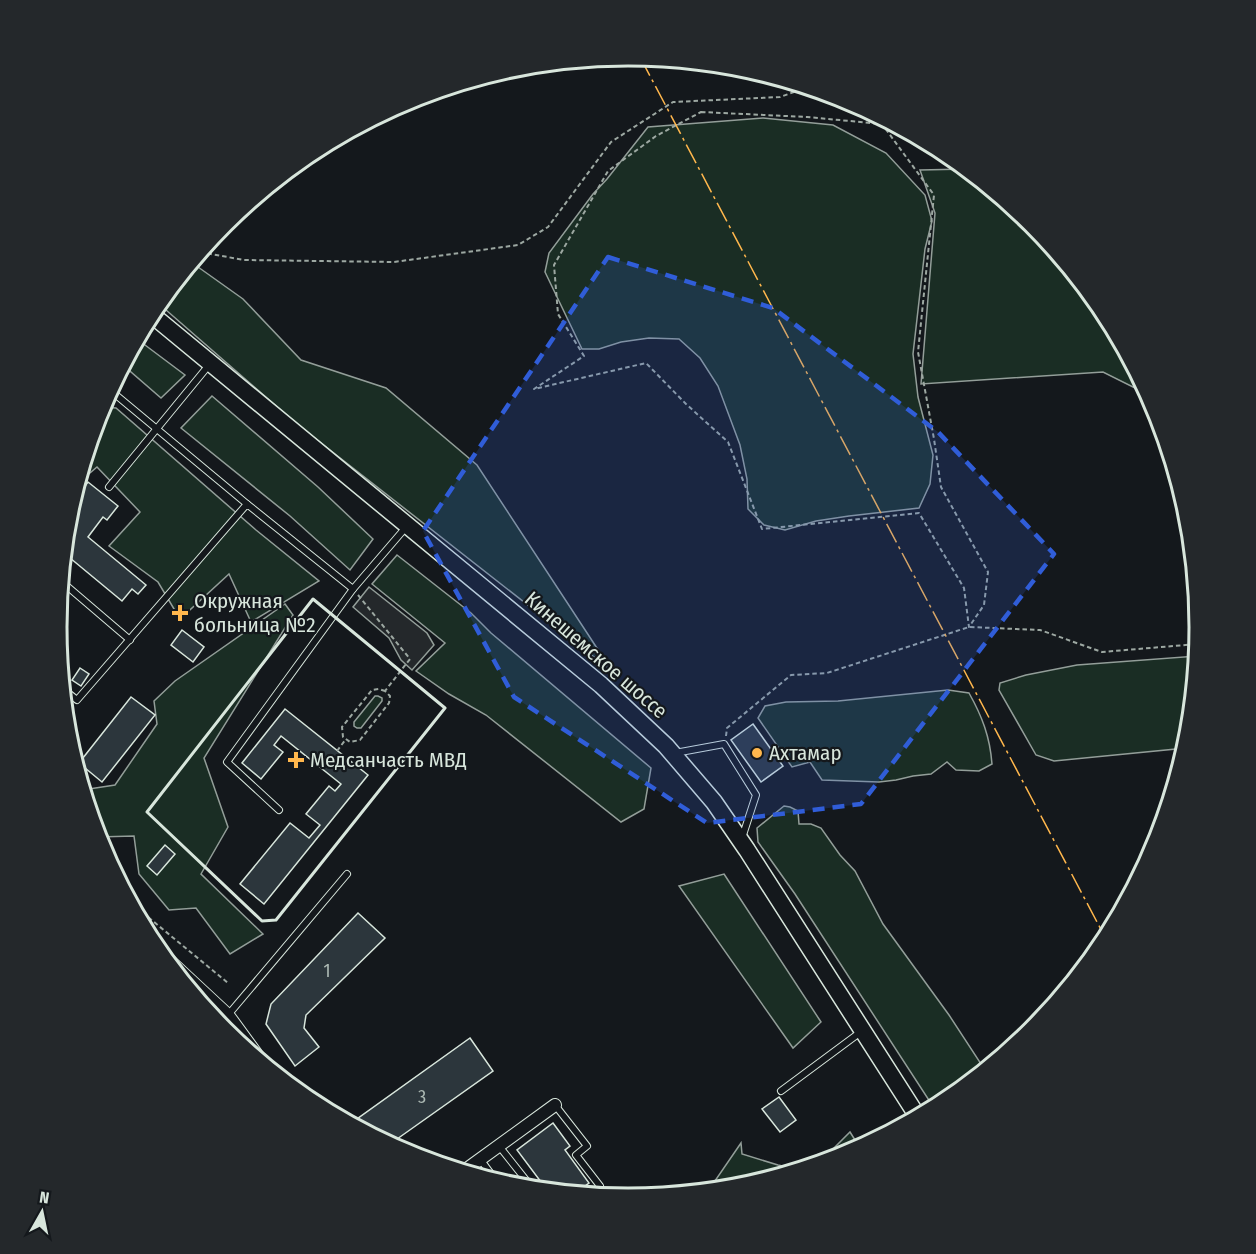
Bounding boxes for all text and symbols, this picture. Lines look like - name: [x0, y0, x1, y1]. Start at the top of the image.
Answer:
- street label: Кинешемское шоссе: [519, 586, 673, 724]
- place label: Окружная больница №2: [194, 588, 315, 638]
- marker: Окружная больница №2: [171, 604, 189, 622]
- place label: Ахтамар: [769, 740, 842, 766]
- marker: Ахтамар: [750, 746, 764, 760]
- place label: Медсанчасть МВД: [310, 747, 467, 773]
- marker: Медсанчасть МВД: [287, 751, 305, 769]
- house number: 1: [323, 960, 331, 982]
- house number: 3: [418, 1086, 426, 1108]
- north arrow: [12, 1182, 72, 1242]
- text: N: [38, 1188, 50, 1208]

